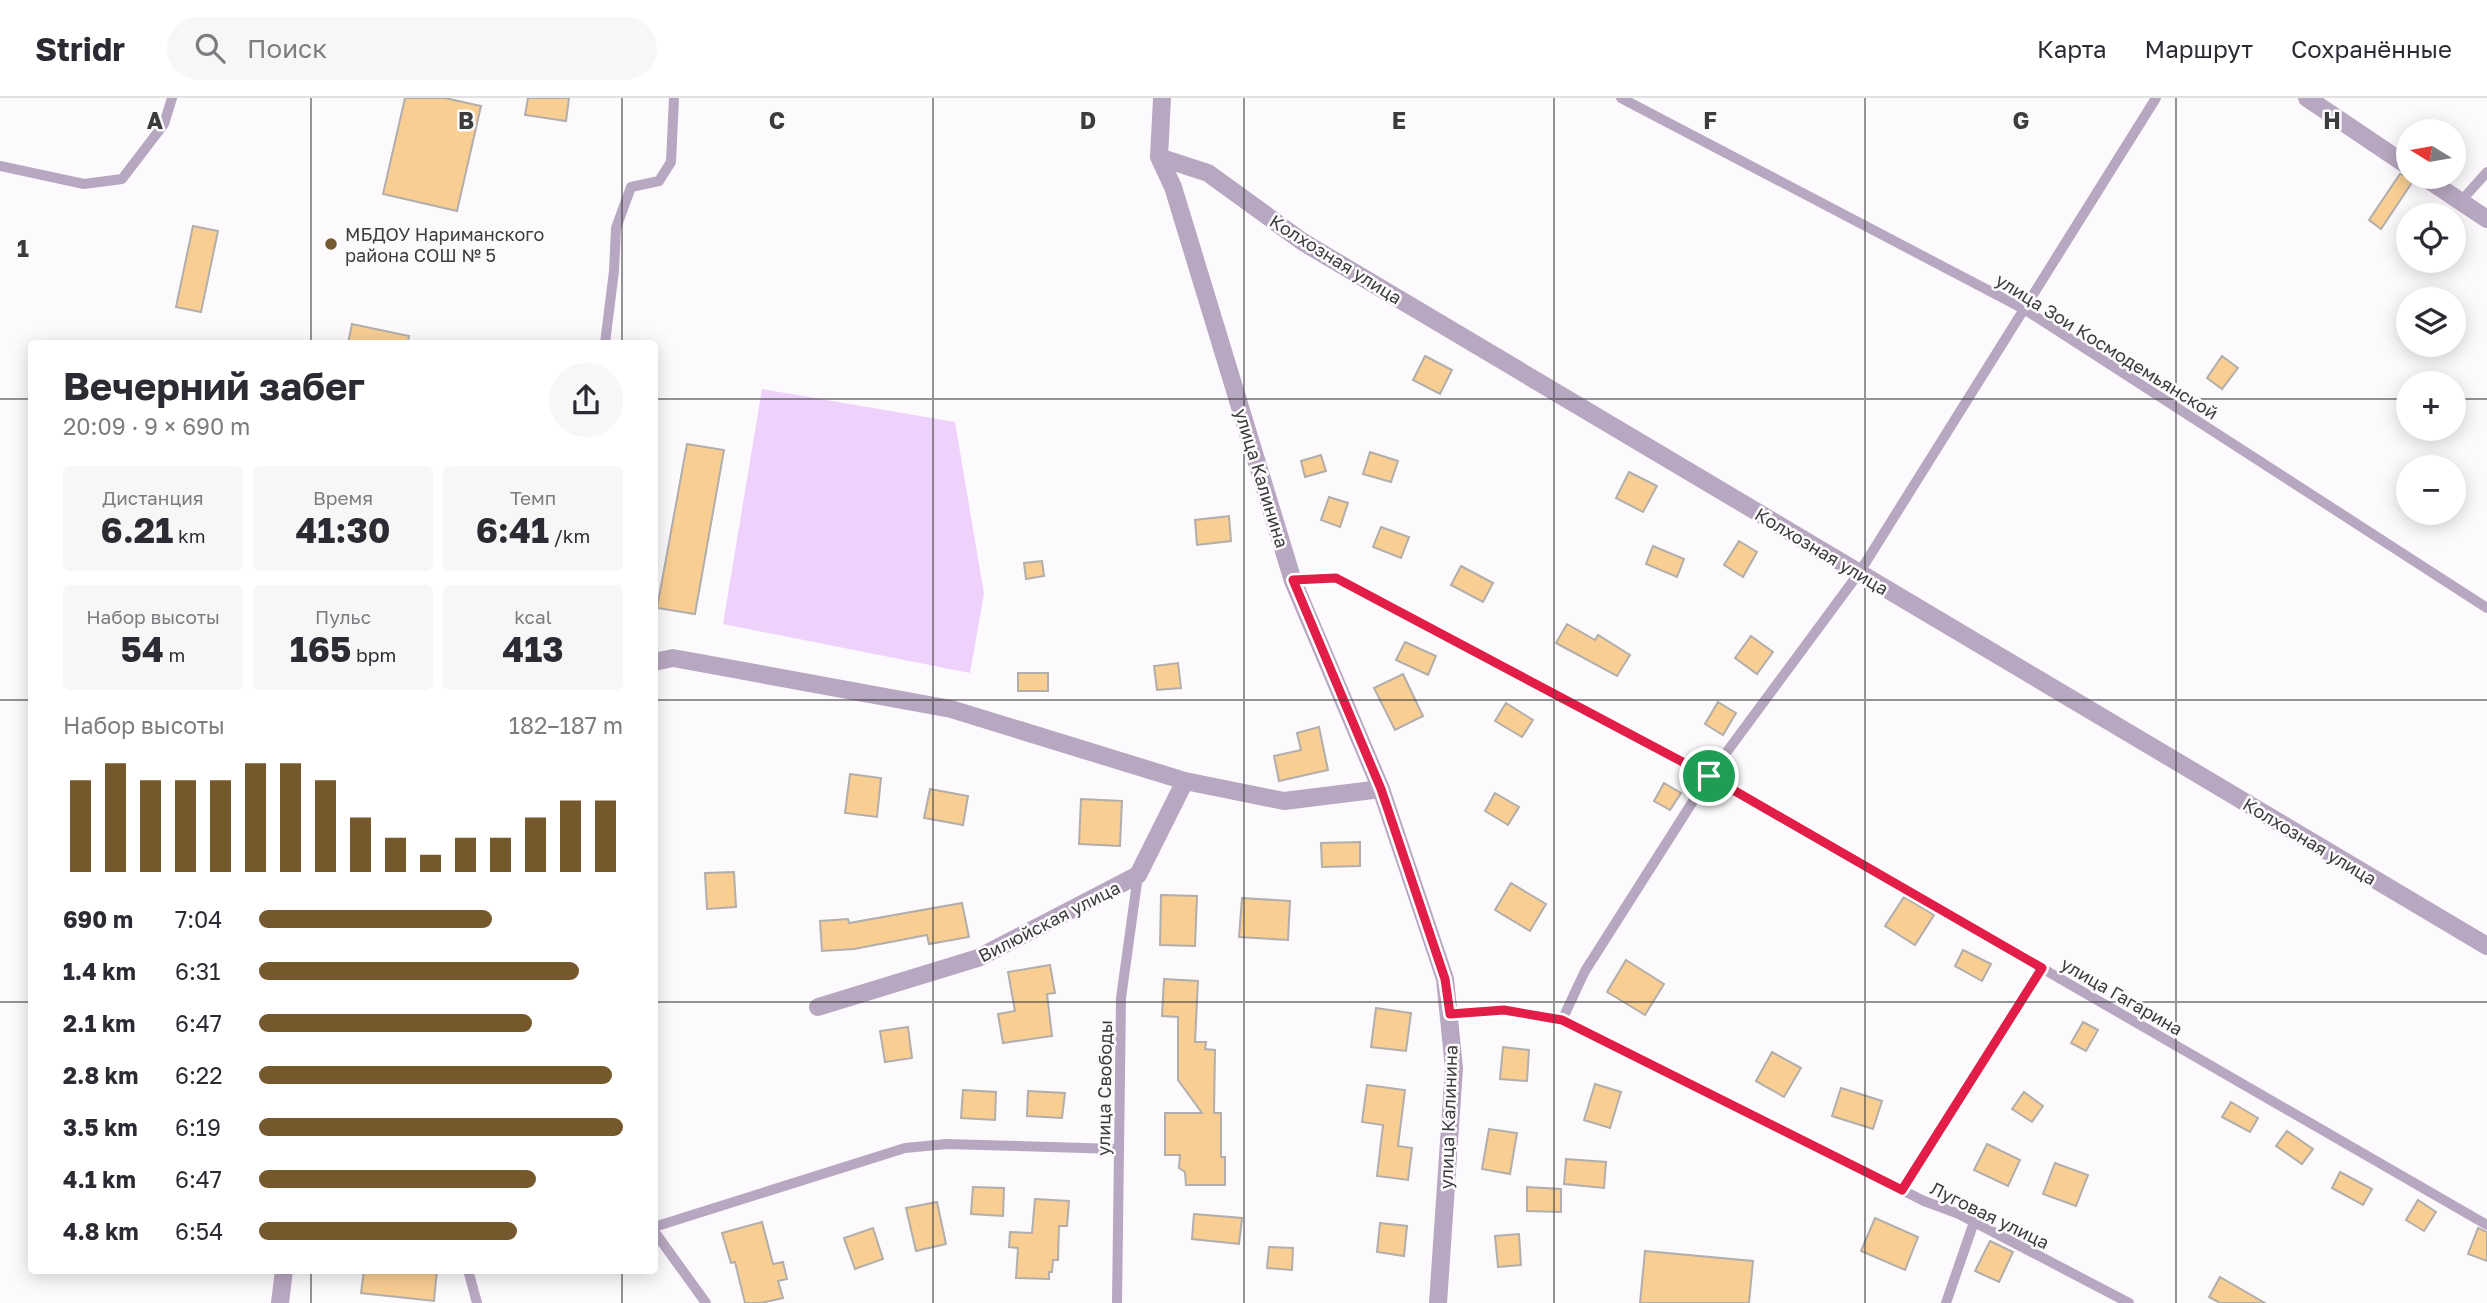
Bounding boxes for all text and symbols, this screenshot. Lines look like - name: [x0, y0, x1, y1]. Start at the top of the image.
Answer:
- search box: [167, 17, 657, 80]
- text: Stridr: [35, 29, 125, 68]
- icon: search: [191, 29, 229, 67]
- text: Поиск: [247, 33, 327, 64]
- text: Карта: [2037, 34, 2107, 63]
- text: Маршрут: [2145, 34, 2253, 63]
- text: Сохранённые: [2291, 34, 2452, 63]
- text: A: [147, 106, 164, 134]
- text: B: [458, 106, 474, 134]
- text: C: [769, 106, 785, 134]
- text: D: [1080, 106, 1096, 134]
- text: E: [1392, 106, 1406, 134]
- text: F: [1703, 106, 1717, 134]
- text: G: [2013, 106, 2029, 134]
- text: H: [2323, 106, 2341, 134]
- north arrow: [2396, 119, 2466, 189]
- map controls: [2396, 119, 2466, 525]
- button: locate: [2396, 203, 2466, 273]
- street label: Колхозная улица: [1266, 209, 1406, 309]
- place label: МБДОУ Нариманского района СОШ № 5: [345, 223, 544, 266]
- text: 1: [17, 234, 29, 262]
- marker: МБДОУ Нариманского района СОШ № 5: [323, 236, 339, 252]
- street label: улица Зои Космодемьянской: [1992, 268, 2222, 424]
- button: layers: [2396, 287, 2466, 357]
- text: Вечерний забег: [63, 363, 365, 408]
- button: share: [549, 363, 623, 437]
- button: +: [2396, 371, 2466, 441]
- street label: улица Калинина: [1230, 406, 1294, 550]
- text: 20:09 · 9 × 690 m: [63, 412, 250, 440]
- button: −: [2396, 455, 2466, 525]
- text: Дистанция: [102, 486, 204, 509]
- text: Время: [313, 486, 373, 509]
- text: Темп: [510, 486, 556, 509]
- street label: Колхозная улица: [1751, 502, 1893, 600]
- text: 6.21: [100, 509, 173, 551]
- text: 41:30: [295, 509, 391, 551]
- text: 6:41: [476, 509, 549, 551]
- text: km: [173, 524, 206, 547]
- text: /km: [549, 524, 590, 547]
- text: Набор высоты: [86, 605, 220, 628]
- text: Пульс: [315, 605, 371, 628]
- text: kcal: [514, 605, 552, 628]
- text: 54: [121, 628, 164, 670]
- text: 165: [290, 628, 351, 670]
- text: 413: [502, 628, 564, 670]
- text: m: [164, 643, 185, 666]
- text: bpm: [351, 643, 396, 666]
- text: Набор высоты: [63, 711, 225, 739]
- text: 182–187 m: [509, 711, 623, 739]
- pin: [1679, 746, 1739, 806]
- icon: arrive: [1690, 757, 1728, 795]
- street label: Колхозная улица: [2239, 792, 2381, 890]
- street label: Вилюйская улица: [974, 876, 1124, 966]
- text: 690 m: [63, 905, 133, 933]
- text: 7:04: [175, 905, 222, 933]
- street label: улица Гагарина: [2057, 952, 2187, 1040]
- text: 1.4 km: [63, 957, 136, 985]
- text: 6:31: [175, 957, 220, 985]
- text: 2.1 km: [63, 1009, 135, 1037]
- text: 6:47: [175, 1009, 222, 1037]
- street label: улица Свободы: [1092, 1020, 1116, 1156]
- street label: улица Калинина: [1434, 1044, 1462, 1190]
- text: 2.8 km: [63, 1061, 138, 1089]
- text: 6:22: [175, 1061, 223, 1089]
- text: 3.5 km: [63, 1113, 138, 1141]
- text: 6:19: [175, 1113, 221, 1141]
- text: 4.1 km: [63, 1165, 136, 1193]
- text: 6:47: [175, 1165, 222, 1193]
- street label: Луговая улица: [1927, 1177, 2053, 1253]
- text: 4.8 km: [63, 1217, 139, 1245]
- text: 6:54: [175, 1217, 223, 1245]

